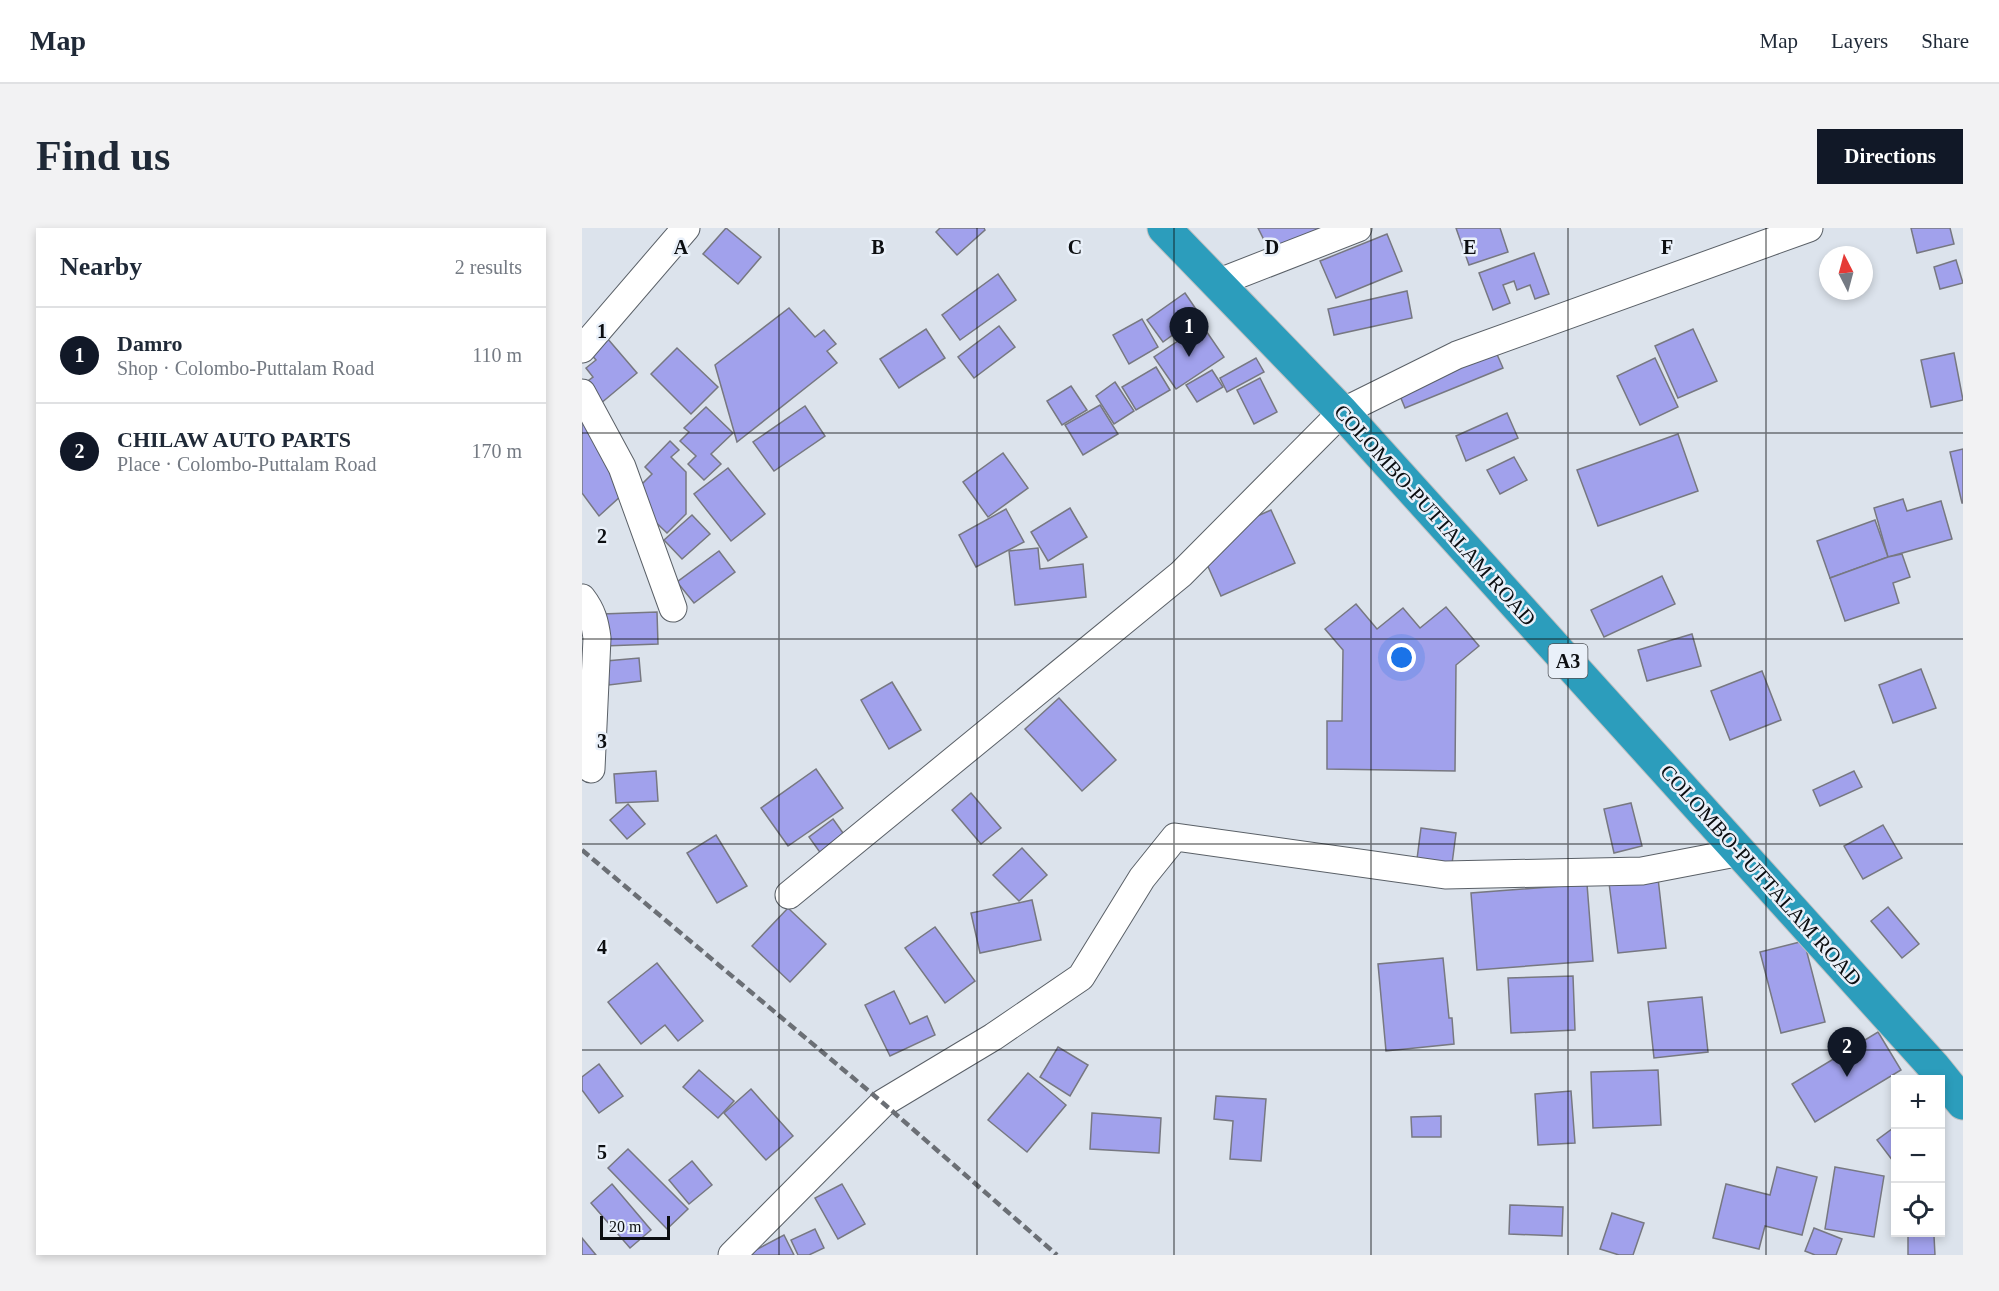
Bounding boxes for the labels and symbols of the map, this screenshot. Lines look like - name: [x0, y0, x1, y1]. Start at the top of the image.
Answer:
- text: A: [674, 236, 689, 258]
- text: B: [871, 236, 885, 258]
- text: C: [1068, 236, 1082, 258]
- text: D: [1265, 236, 1279, 258]
- text: E: [1463, 236, 1477, 258]
- text: F: [1661, 236, 1673, 258]
- north arrow: [1819, 246, 1873, 300]
- pin: 1: [1170, 308, 1208, 357]
- text: 1: [597, 320, 607, 342]
- street label: COLOMBO-PUTTALAM ROAD: [1329, 399, 1541, 631]
- text: 2: [597, 525, 607, 547]
- your location: [1387, 643, 1416, 672]
- road number: A3: [1548, 644, 1588, 678]
- text: 3: [597, 730, 607, 752]
- street label: COLOMBO-PUTTALAM ROAD: [1655, 759, 1867, 991]
- text: 4: [597, 936, 607, 958]
- pin: 2: [1828, 1028, 1866, 1077]
- text: 5: [597, 1141, 607, 1163]
- scale bar: [600, 1213, 670, 1240]

